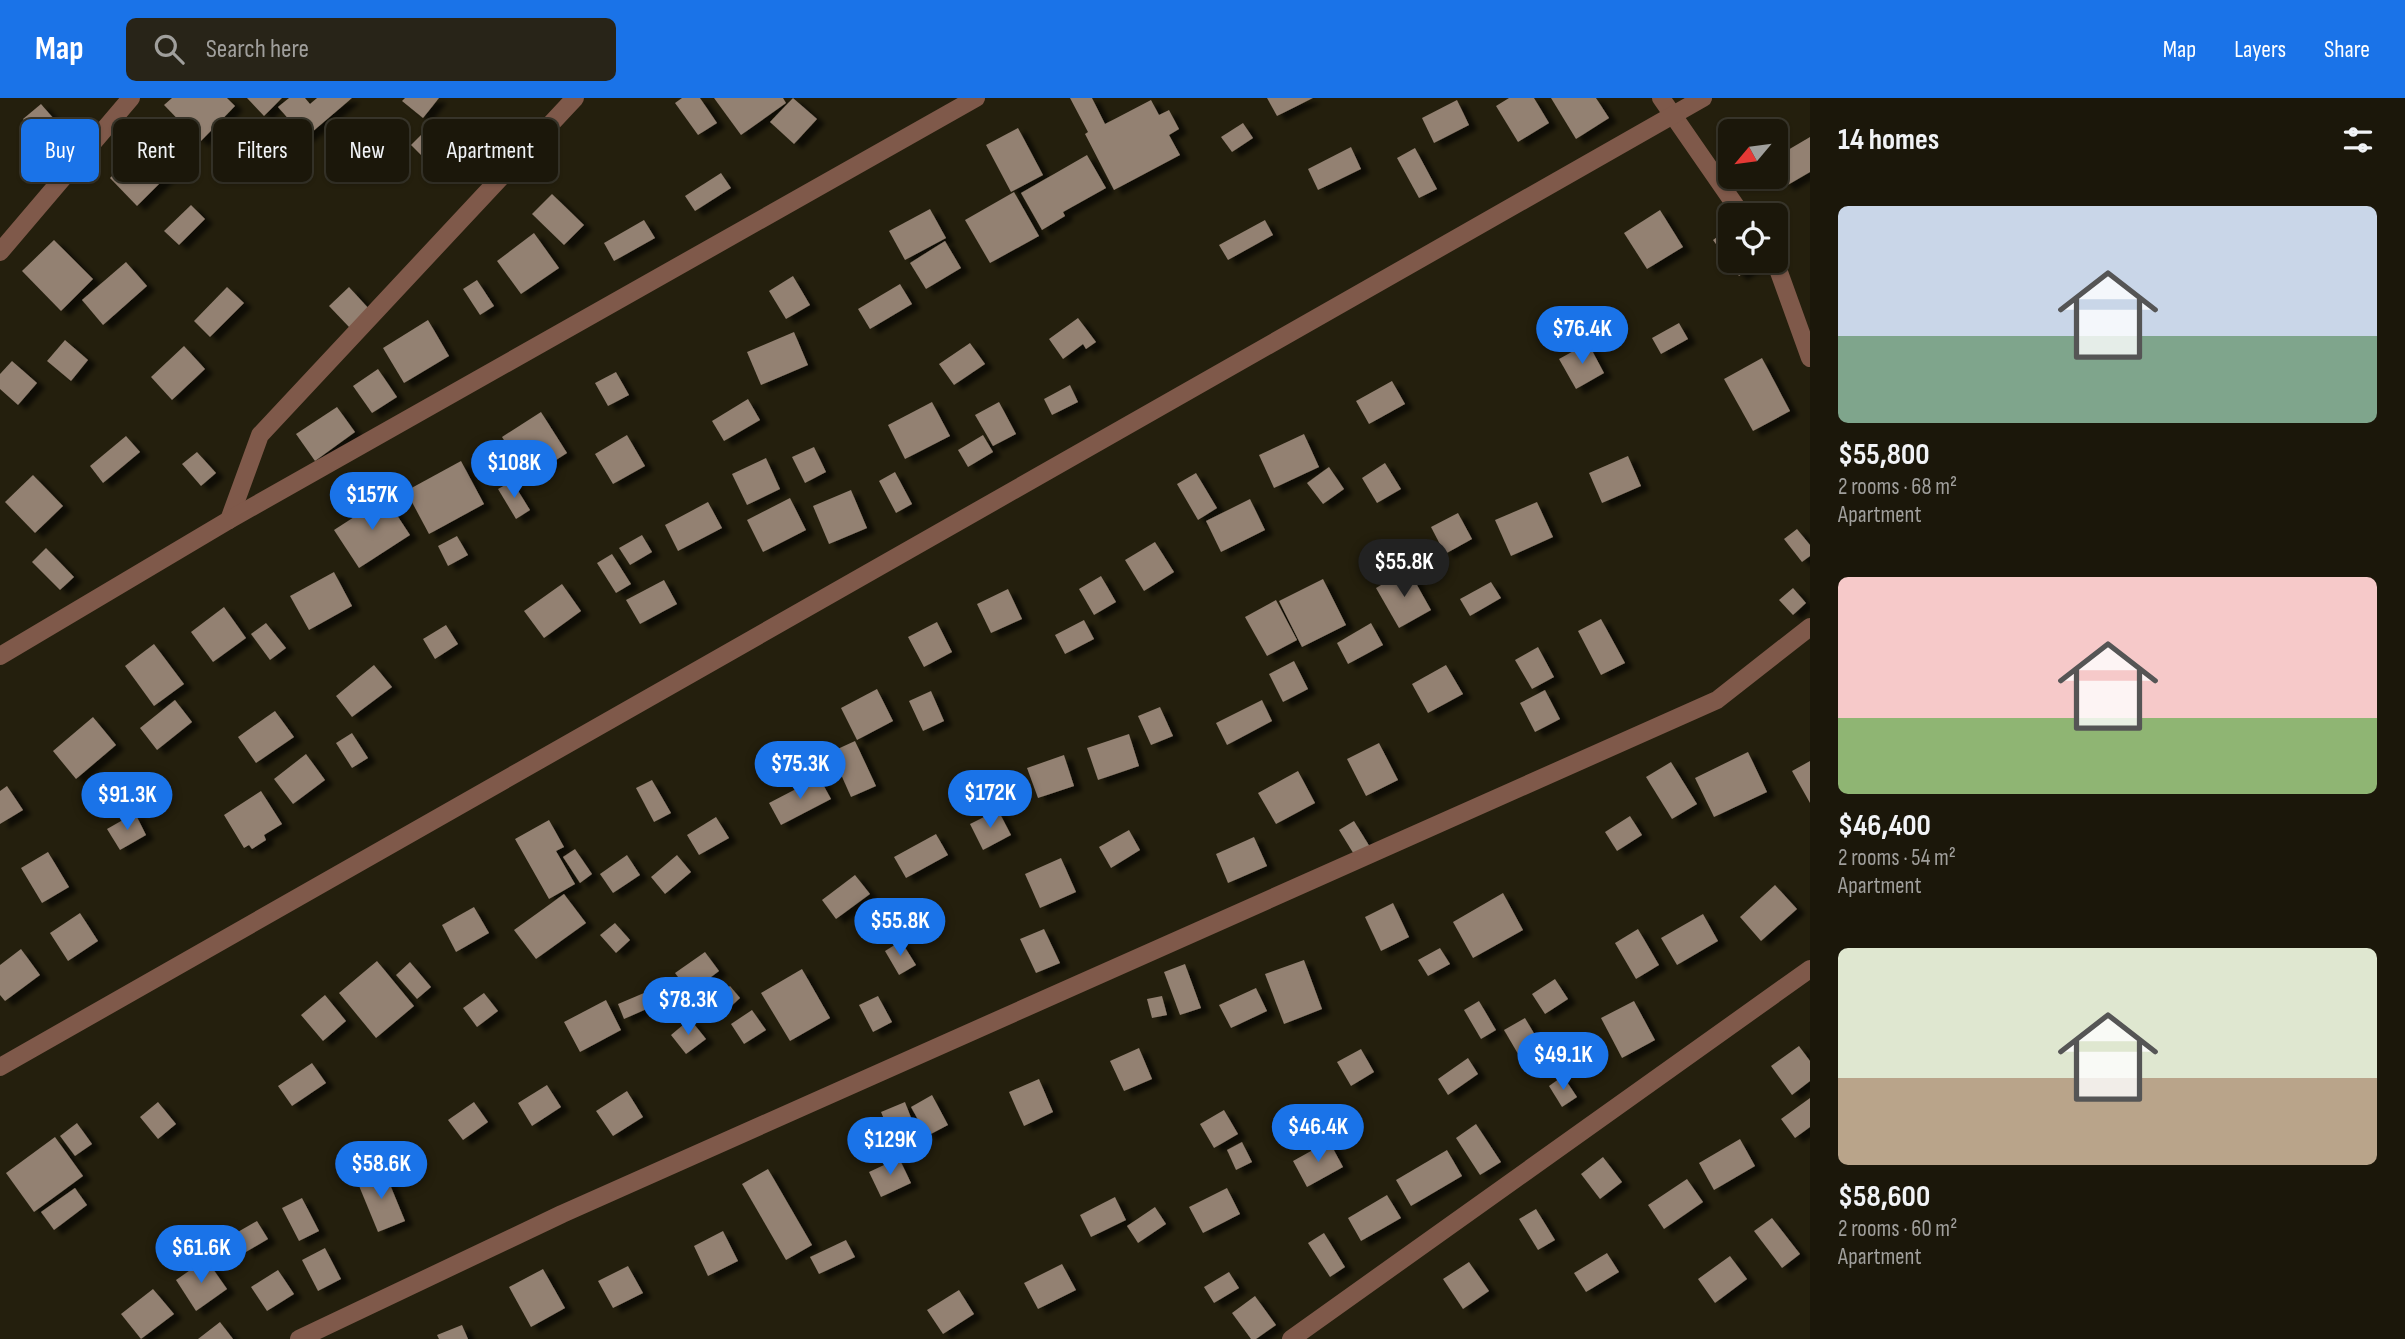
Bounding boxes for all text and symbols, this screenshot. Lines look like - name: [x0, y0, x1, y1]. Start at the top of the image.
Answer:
- search box: [126, 18, 616, 81]
- text: Map: [35, 29, 84, 69]
- icon: search: [150, 30, 188, 68]
- text: Search here: [206, 34, 309, 65]
- text: Map: [2163, 35, 2196, 64]
- text: Layers: [2234, 35, 2286, 64]
- text: Share: [2324, 35, 2370, 64]
- chip: Buy: [21, 119, 99, 182]
- chip: Rent: [113, 119, 199, 182]
- chip: Filters: [213, 119, 312, 182]
- chip: New: [326, 119, 409, 182]
- chip: Apartment: [423, 119, 558, 182]
- north arrow: [1718, 119, 1788, 189]
- map controls: [1718, 119, 1788, 273]
- icon: filters: [2339, 121, 2377, 159]
- text: 14 homes: [1838, 122, 1939, 158]
- button: locate: [1718, 203, 1788, 273]
- icon: home: [2045, 252, 2171, 378]
- pin: $76.4K: [1525, 306, 1639, 366]
- text: $76.4K: [1552, 315, 1612, 343]
- text: $55,800: [1838, 437, 1930, 473]
- pin: $108K: [465, 440, 563, 500]
- text: $108K: [487, 449, 541, 477]
- pin: $157K: [323, 472, 421, 532]
- text: 2 rooms · 68 m²: [1838, 473, 1957, 501]
- text: $157K: [346, 481, 398, 509]
- text: Apartment: [1838, 501, 1922, 529]
- pin: $55.8K: [1347, 540, 1461, 599]
- text: $55.8K: [1374, 548, 1434, 576]
- icon: home: [2045, 623, 2171, 749]
- pin: $75.3K: [743, 742, 857, 801]
- text: $75.3K: [771, 750, 829, 778]
- pin: $172K: [941, 770, 1039, 830]
- pin: $91.3K: [70, 772, 184, 832]
- text: $172K: [964, 779, 1016, 807]
- text: $91.3K: [97, 781, 157, 809]
- text: $46,400: [1838, 808, 1931, 844]
- text: 2 rooms · 54 m²: [1838, 844, 1956, 872]
- text: Apartment: [1838, 872, 1922, 900]
- pin: $55.8K: [843, 898, 957, 958]
- text: $55.8K: [870, 907, 930, 935]
- pin: $78.3K: [631, 978, 745, 1037]
- text: $78.3K: [658, 986, 718, 1014]
- icon: home: [2045, 994, 2171, 1120]
- pin: $49.1K: [1506, 1032, 1620, 1092]
- text: $49.1K: [1533, 1041, 1593, 1069]
- pin: $46.4K: [1261, 1104, 1375, 1164]
- text: $46.4K: [1288, 1113, 1348, 1141]
- pin: $129K: [841, 1118, 939, 1177]
- text: $129K: [863, 1126, 917, 1154]
- pin: $58.6K: [324, 1142, 438, 1201]
- text: $58.6K: [351, 1150, 411, 1178]
- text: $58,600: [1838, 1179, 1930, 1215]
- text: 2 rooms · 60 m²: [1838, 1215, 1957, 1243]
- pin: $61.6K: [144, 1226, 258, 1285]
- text: $61.6K: [171, 1234, 231, 1262]
- text: Apartment: [1838, 1243, 1922, 1271]

